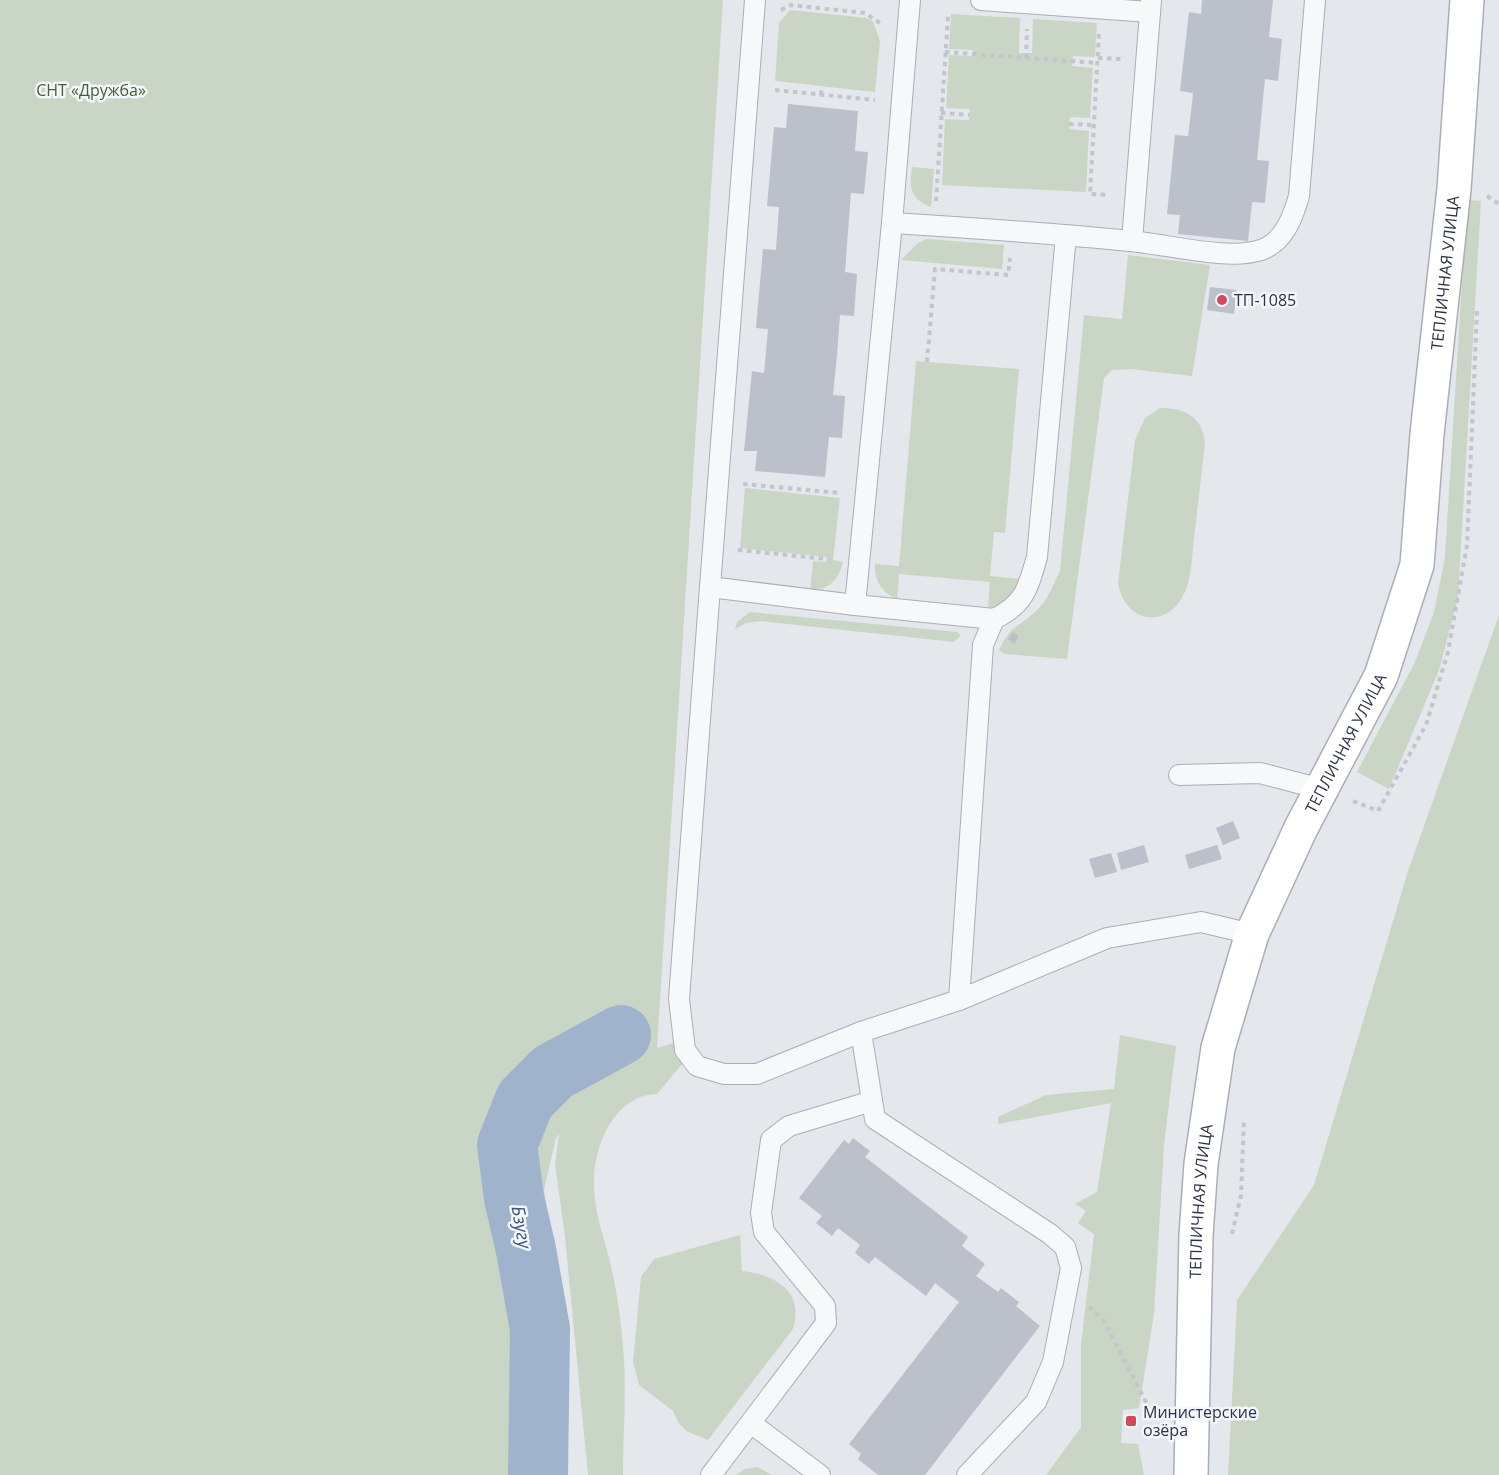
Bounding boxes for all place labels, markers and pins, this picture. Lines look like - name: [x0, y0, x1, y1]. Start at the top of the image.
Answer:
- place label: ТП-1085: [1234, 289, 1296, 311]
- marker: ТП-1085: [1215, 293, 1229, 307]
- place label: Министерские озёра: [1143, 1401, 1257, 1441]
- marker: Министерские озёра: [1124, 1414, 1138, 1428]

